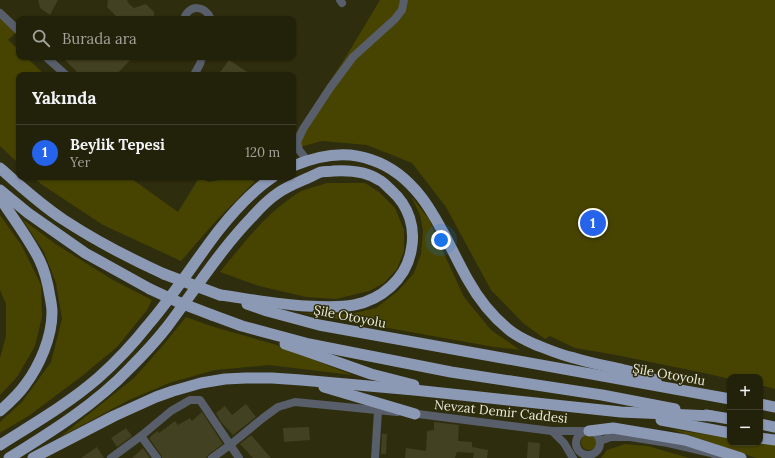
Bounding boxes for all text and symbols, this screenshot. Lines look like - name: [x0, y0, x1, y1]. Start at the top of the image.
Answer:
- search box: [16, 16, 296, 60]
- icon: search: [30, 27, 52, 49]
- text: Burada ara: [62, 29, 137, 48]
- text: Yakında: [32, 87, 96, 109]
- text: Beylik Tepesi: [70, 135, 165, 154]
- text: 1: [42, 144, 48, 161]
- text: 120 m: [245, 144, 280, 161]
- text: Yer: [70, 154, 90, 171]
- pin: 1: [580, 208, 606, 238]
- your location: [431, 230, 451, 250]
- street label: Şile Otoyolu: [312, 301, 388, 332]
- street label: Şile Otoyolu: [631, 360, 707, 389]
- map controls: [727, 374, 763, 446]
- button: +: [727, 374, 763, 410]
- street label: Nevzat Demir Caddesi: [433, 396, 569, 427]
- button: −: [727, 410, 763, 446]

